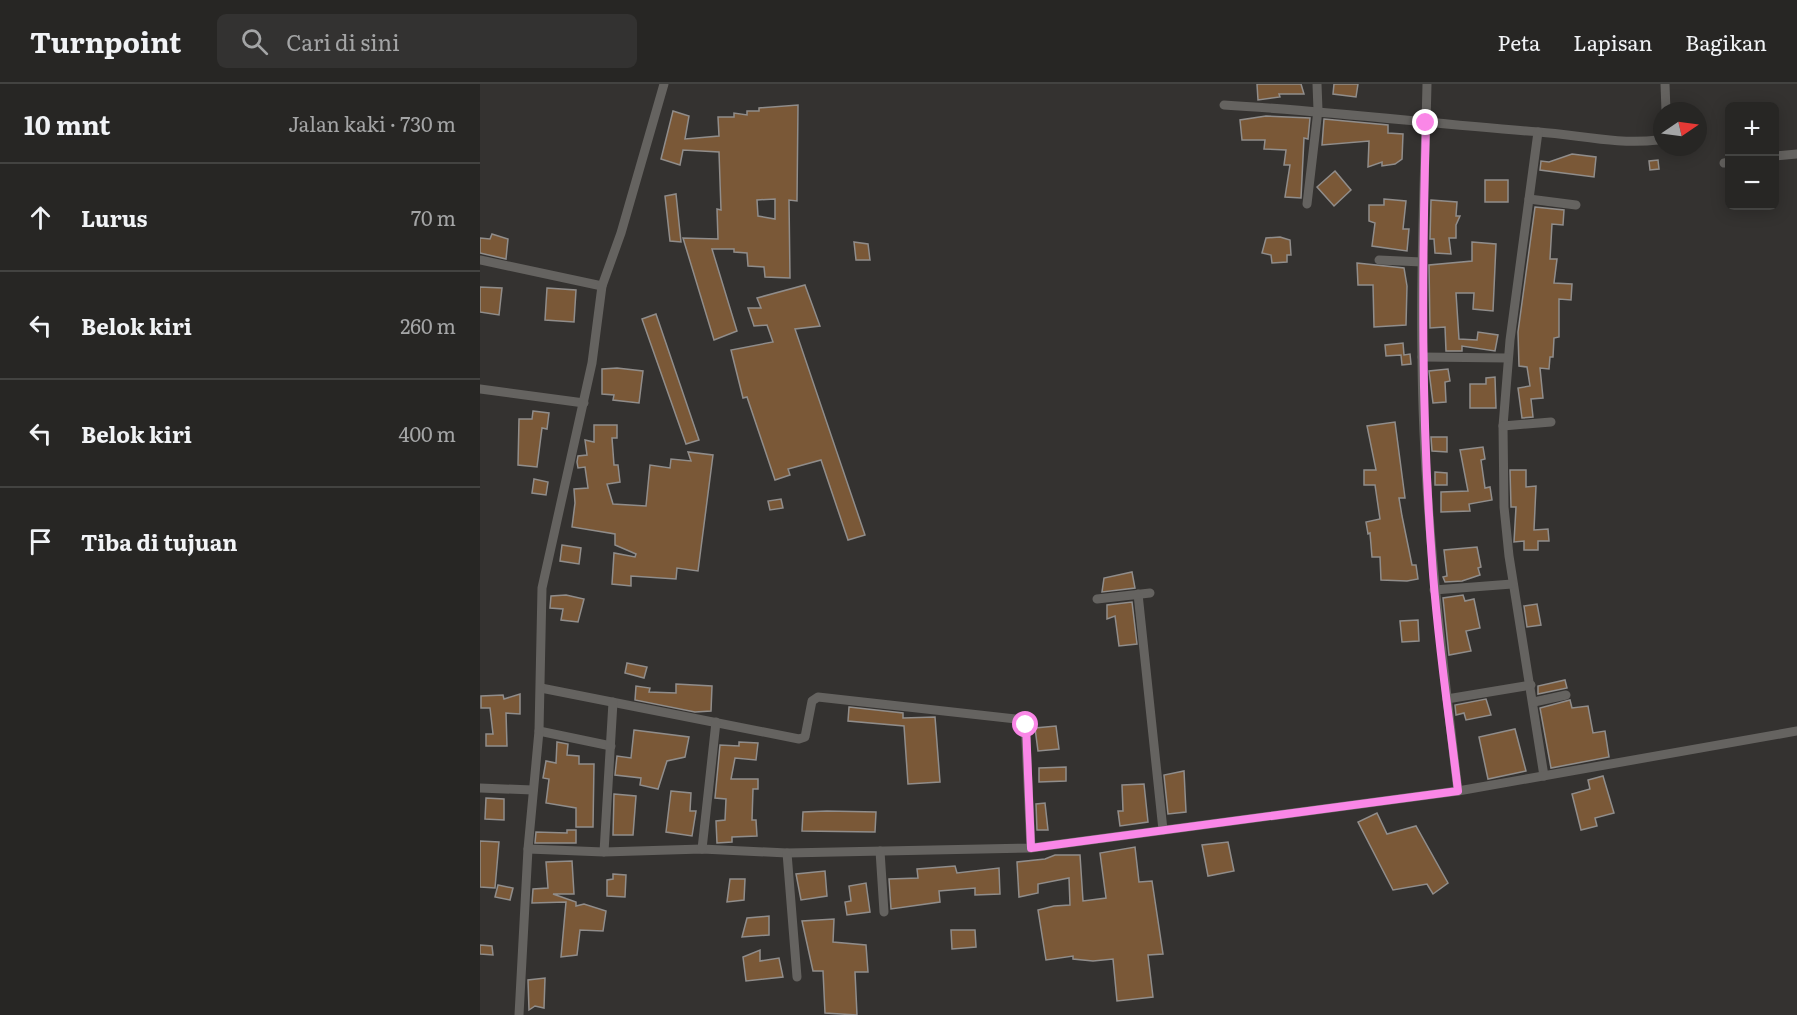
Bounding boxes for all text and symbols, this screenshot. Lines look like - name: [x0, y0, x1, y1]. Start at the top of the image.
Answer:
- search box: [217, 14, 637, 68]
- text: Turnpoint: [30, 20, 181, 62]
- icon: search: [238, 25, 271, 58]
- text: Cari di sini: [286, 25, 399, 58]
- text: Peta: [1498, 26, 1540, 57]
- text: Lapisan: [1573, 26, 1652, 57]
- text: Bagikan: [1685, 26, 1767, 57]
- north arrow: [1653, 102, 1707, 156]
- map controls: [1725, 102, 1779, 210]
- button: +: [1725, 102, 1779, 156]
- text: 10 mnt: [24, 104, 110, 143]
- text: Jalan kaki · 730 m: [288, 108, 456, 138]
- route end: [1412, 109, 1438, 135]
- button: −: [1725, 156, 1779, 210]
- icon: ahead: [24, 201, 57, 234]
- text: Lurus: [81, 201, 148, 234]
- text: 70 m: [411, 202, 456, 232]
- icon: left: [24, 309, 57, 342]
- text: Belok kiri: [81, 309, 192, 342]
- text: 260 m: [400, 310, 456, 340]
- icon: left: [24, 417, 57, 450]
- text: Belok kiri: [81, 417, 192, 450]
- text: 400 m: [398, 418, 456, 448]
- icon: arrive: [24, 525, 57, 558]
- text: Tiba di tujuan: [81, 525, 237, 558]
- route start: [1012, 711, 1038, 737]

